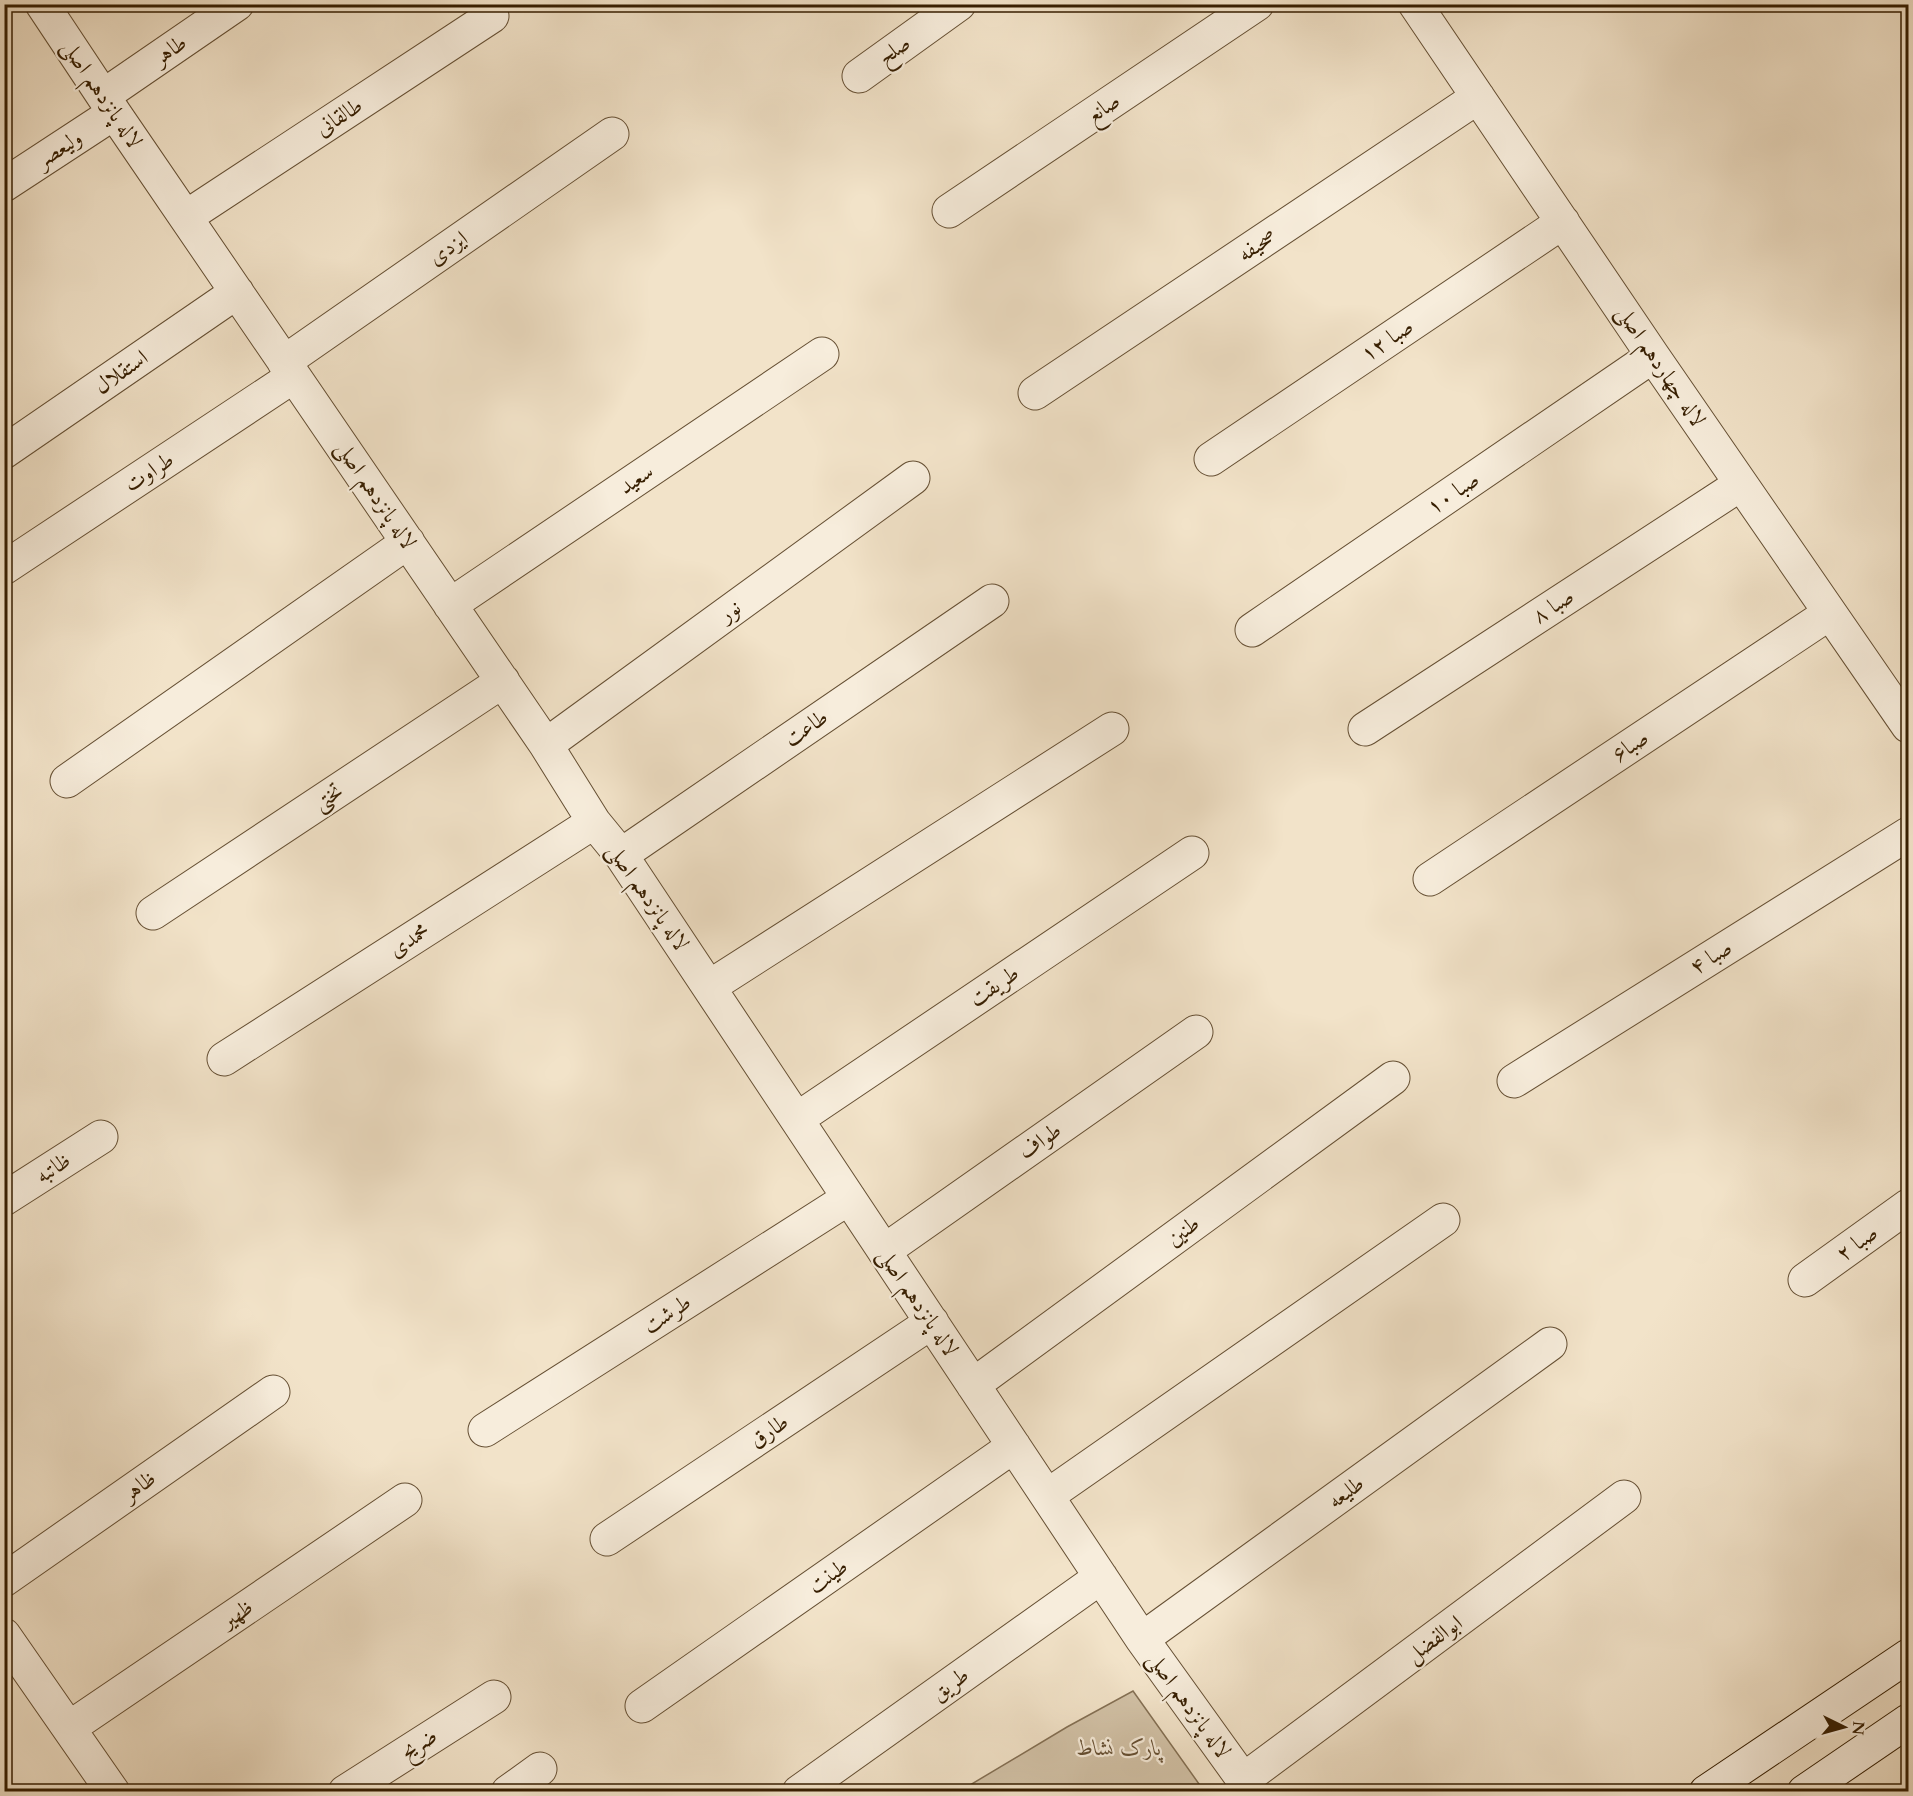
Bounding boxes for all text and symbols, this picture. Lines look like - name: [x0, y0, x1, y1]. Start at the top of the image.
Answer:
- street label: طاهر: [145, 28, 193, 73]
- street label: صلح: [872, 28, 919, 75]
- street label: لاله پانزدهم اصلی: [50, 34, 149, 157]
- street label: صانع: [1080, 86, 1128, 134]
- street label: طالقانی: [309, 91, 369, 143]
- street label: ولیعصر: [28, 123, 88, 176]
- street label: صحیفه: [1232, 221, 1282, 269]
- street label: ایزدی: [422, 224, 474, 272]
- street label: لاله چهاردهم اصلی: [1605, 299, 1713, 436]
- street label: صبا ۱۲: [1355, 312, 1419, 368]
- street label: استقلال: [88, 343, 154, 401]
- street label: لاله پانزدهم اصلی: [324, 435, 423, 558]
- street label: طراوت: [118, 445, 180, 499]
- street label: سعید: [613, 456, 659, 502]
- street label: صبا ۱۰: [1421, 465, 1485, 521]
- street label: صبا ۸: [1526, 581, 1580, 631]
- street label: نور: [711, 593, 747, 630]
- street label: طاعت: [778, 702, 834, 754]
- street label: صبا۶: [1606, 723, 1654, 769]
- street label: تختی: [307, 776, 349, 818]
- street label: لاله پانزدهم اصلی: [596, 837, 696, 960]
- street label: محمدی: [383, 916, 435, 964]
- street label: صبا ۴: [1684, 932, 1738, 982]
- street label: طریقت: [963, 958, 1025, 1014]
- street label: طواف: [1012, 1115, 1068, 1167]
- street label: ظاتبه: [29, 1145, 77, 1191]
- street label: طنین: [1160, 1209, 1206, 1253]
- street label: صبا ۲: [1830, 1218, 1884, 1268]
- street label: لاله پانزدهم اصلی: [866, 1242, 965, 1365]
- street label: طرشت: [637, 1287, 697, 1341]
- street label: طارق: [743, 1407, 795, 1455]
- street label: ظاهر: [114, 1464, 162, 1509]
- street label: طلیعه: [1322, 1469, 1370, 1515]
- street label: طینت: [802, 1551, 854, 1601]
- street label: ظهیر: [213, 1592, 259, 1637]
- street label: ابوالفضل: [1399, 1608, 1469, 1670]
- street label: لاله پانزدهم اصلی: [1136, 1646, 1238, 1767]
- street label: طریق: [925, 1660, 975, 1708]
- north arrow: [1814, 1697, 1874, 1757]
- text: N: [1846, 1720, 1870, 1736]
- street label: ضریح: [395, 1721, 445, 1770]
- park label: پارک نشاط: [1076, 1733, 1164, 1764]

